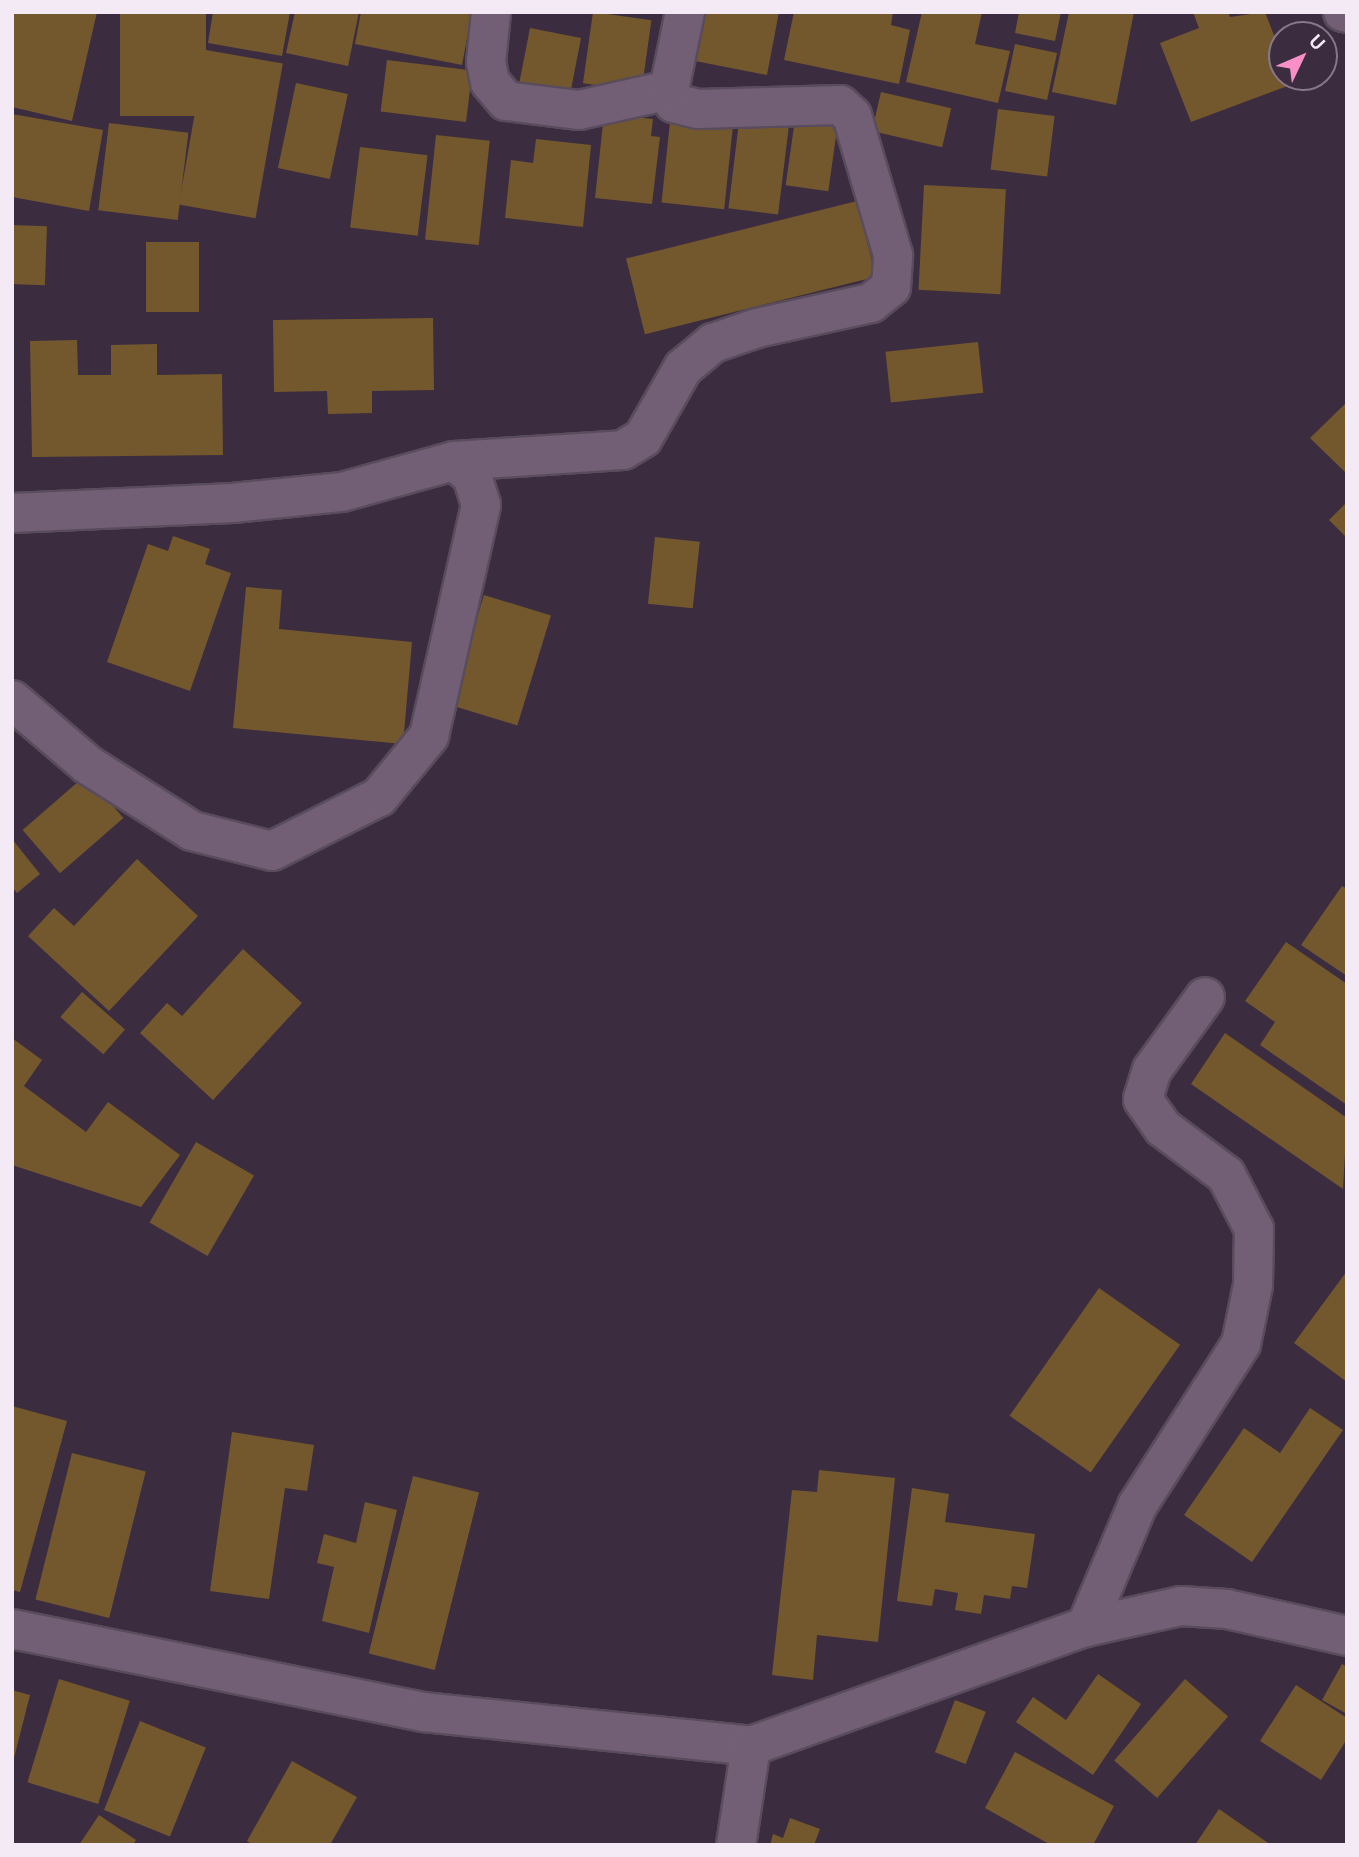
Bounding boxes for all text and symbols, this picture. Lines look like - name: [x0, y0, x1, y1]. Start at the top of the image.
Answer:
- north arrow: [1268, 21, 1338, 91]
- text: U: [1304, 29, 1330, 56]

